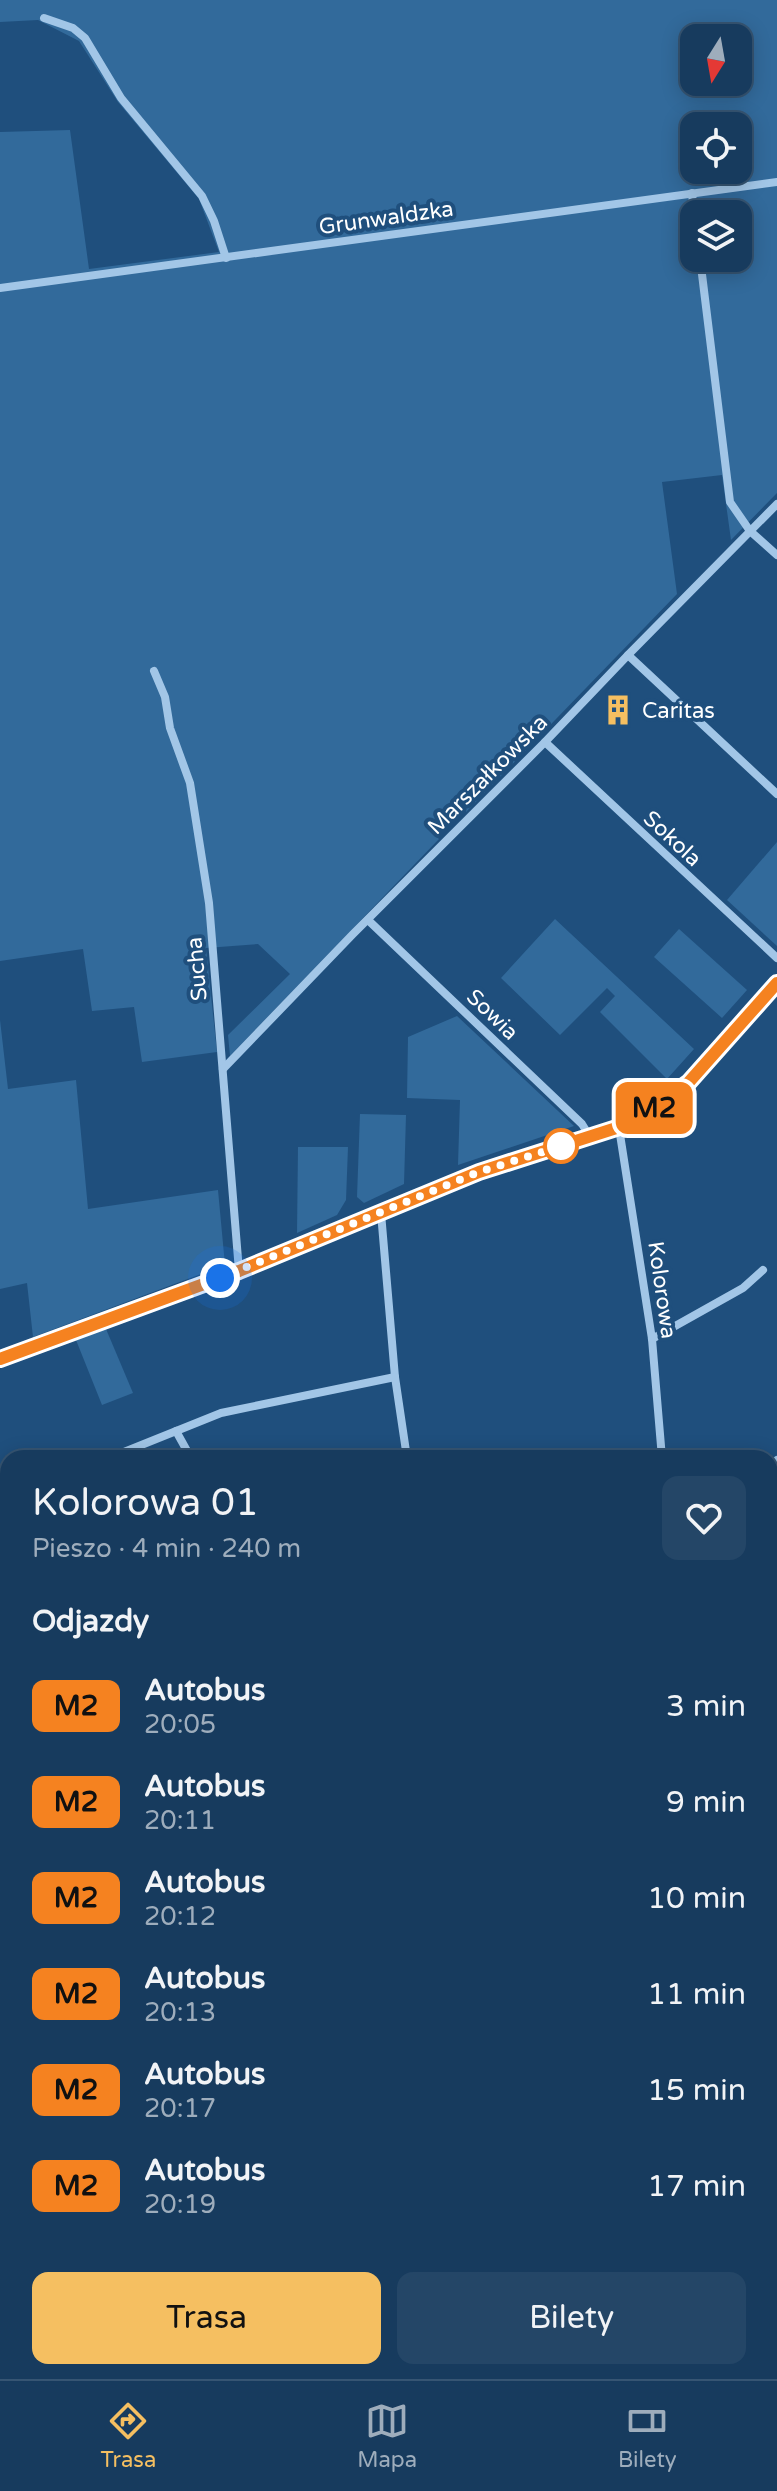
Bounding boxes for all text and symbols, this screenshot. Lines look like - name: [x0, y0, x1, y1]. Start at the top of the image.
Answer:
- north arrow: [680, 24, 752, 96]
- map controls: [680, 24, 752, 272]
- button: locate: [680, 112, 752, 184]
- street label: Grunwaldzka: [317, 196, 455, 240]
- button: layers: [680, 200, 752, 272]
- building icon: Caritas: [601, 693, 635, 727]
- place label: Caritas: [642, 698, 715, 724]
- street label: Marszałkowska: [422, 709, 553, 840]
- street label: Sokola: [638, 805, 707, 872]
- street label: Sucha: [181, 936, 213, 1002]
- street label: Sowia: [461, 984, 524, 1046]
- line badge: M2: [618, 1082, 690, 1134]
- text: M2: [632, 1091, 676, 1125]
- unlabelled marker: [544, 1129, 578, 1163]
- street label: Kolorowa: [642, 1240, 682, 1340]
- your location: [200, 1258, 240, 1298]
- button: heart: [662, 1476, 746, 1560]
- text: Kolorowa 01: [32, 1480, 259, 1526]
- text: Pieszo · 4 min · 240 m: [32, 1533, 301, 1564]
- text: Odjazdy: [32, 1603, 149, 1640]
- text: Autobus: [144, 1672, 265, 1709]
- text: 3 min: [666, 1688, 746, 1725]
- text: M2: [54, 1689, 98, 1723]
- text: 20:05: [144, 1709, 216, 1740]
- text: Autobus: [144, 1768, 265, 1805]
- text: 9 min: [666, 1784, 746, 1821]
- text: M2: [54, 1785, 98, 1819]
- text: 20:11: [144, 1805, 216, 1836]
- text: Autobus: [144, 1864, 265, 1901]
- text: 10 min: [647, 1880, 746, 1917]
- text: M2: [54, 1881, 98, 1915]
- text: 20:12: [144, 1901, 216, 1932]
- text: Autobus: [144, 1960, 265, 1997]
- text: 11 min: [647, 1976, 746, 2013]
- text: M2: [54, 1977, 98, 2011]
- text: 20:13: [144, 1997, 216, 2028]
- text: Autobus: [144, 2056, 265, 2093]
- text: 15 min: [647, 2072, 746, 2109]
- text: M2: [54, 2073, 98, 2107]
- text: 20:17: [144, 2093, 216, 2124]
- text: Autobus: [144, 2152, 265, 2189]
- text: 17 min: [647, 2168, 746, 2205]
- text: M2: [54, 2169, 98, 2203]
- text: 20:19: [144, 2189, 216, 2220]
- button: Trasa: [32, 2272, 381, 2364]
- button: Bilety: [397, 2272, 746, 2364]
- tab: Trasa: [100, 2399, 156, 2473]
- tab: Mapa: [357, 2399, 417, 2473]
- tab: Bilety: [618, 2399, 677, 2473]

